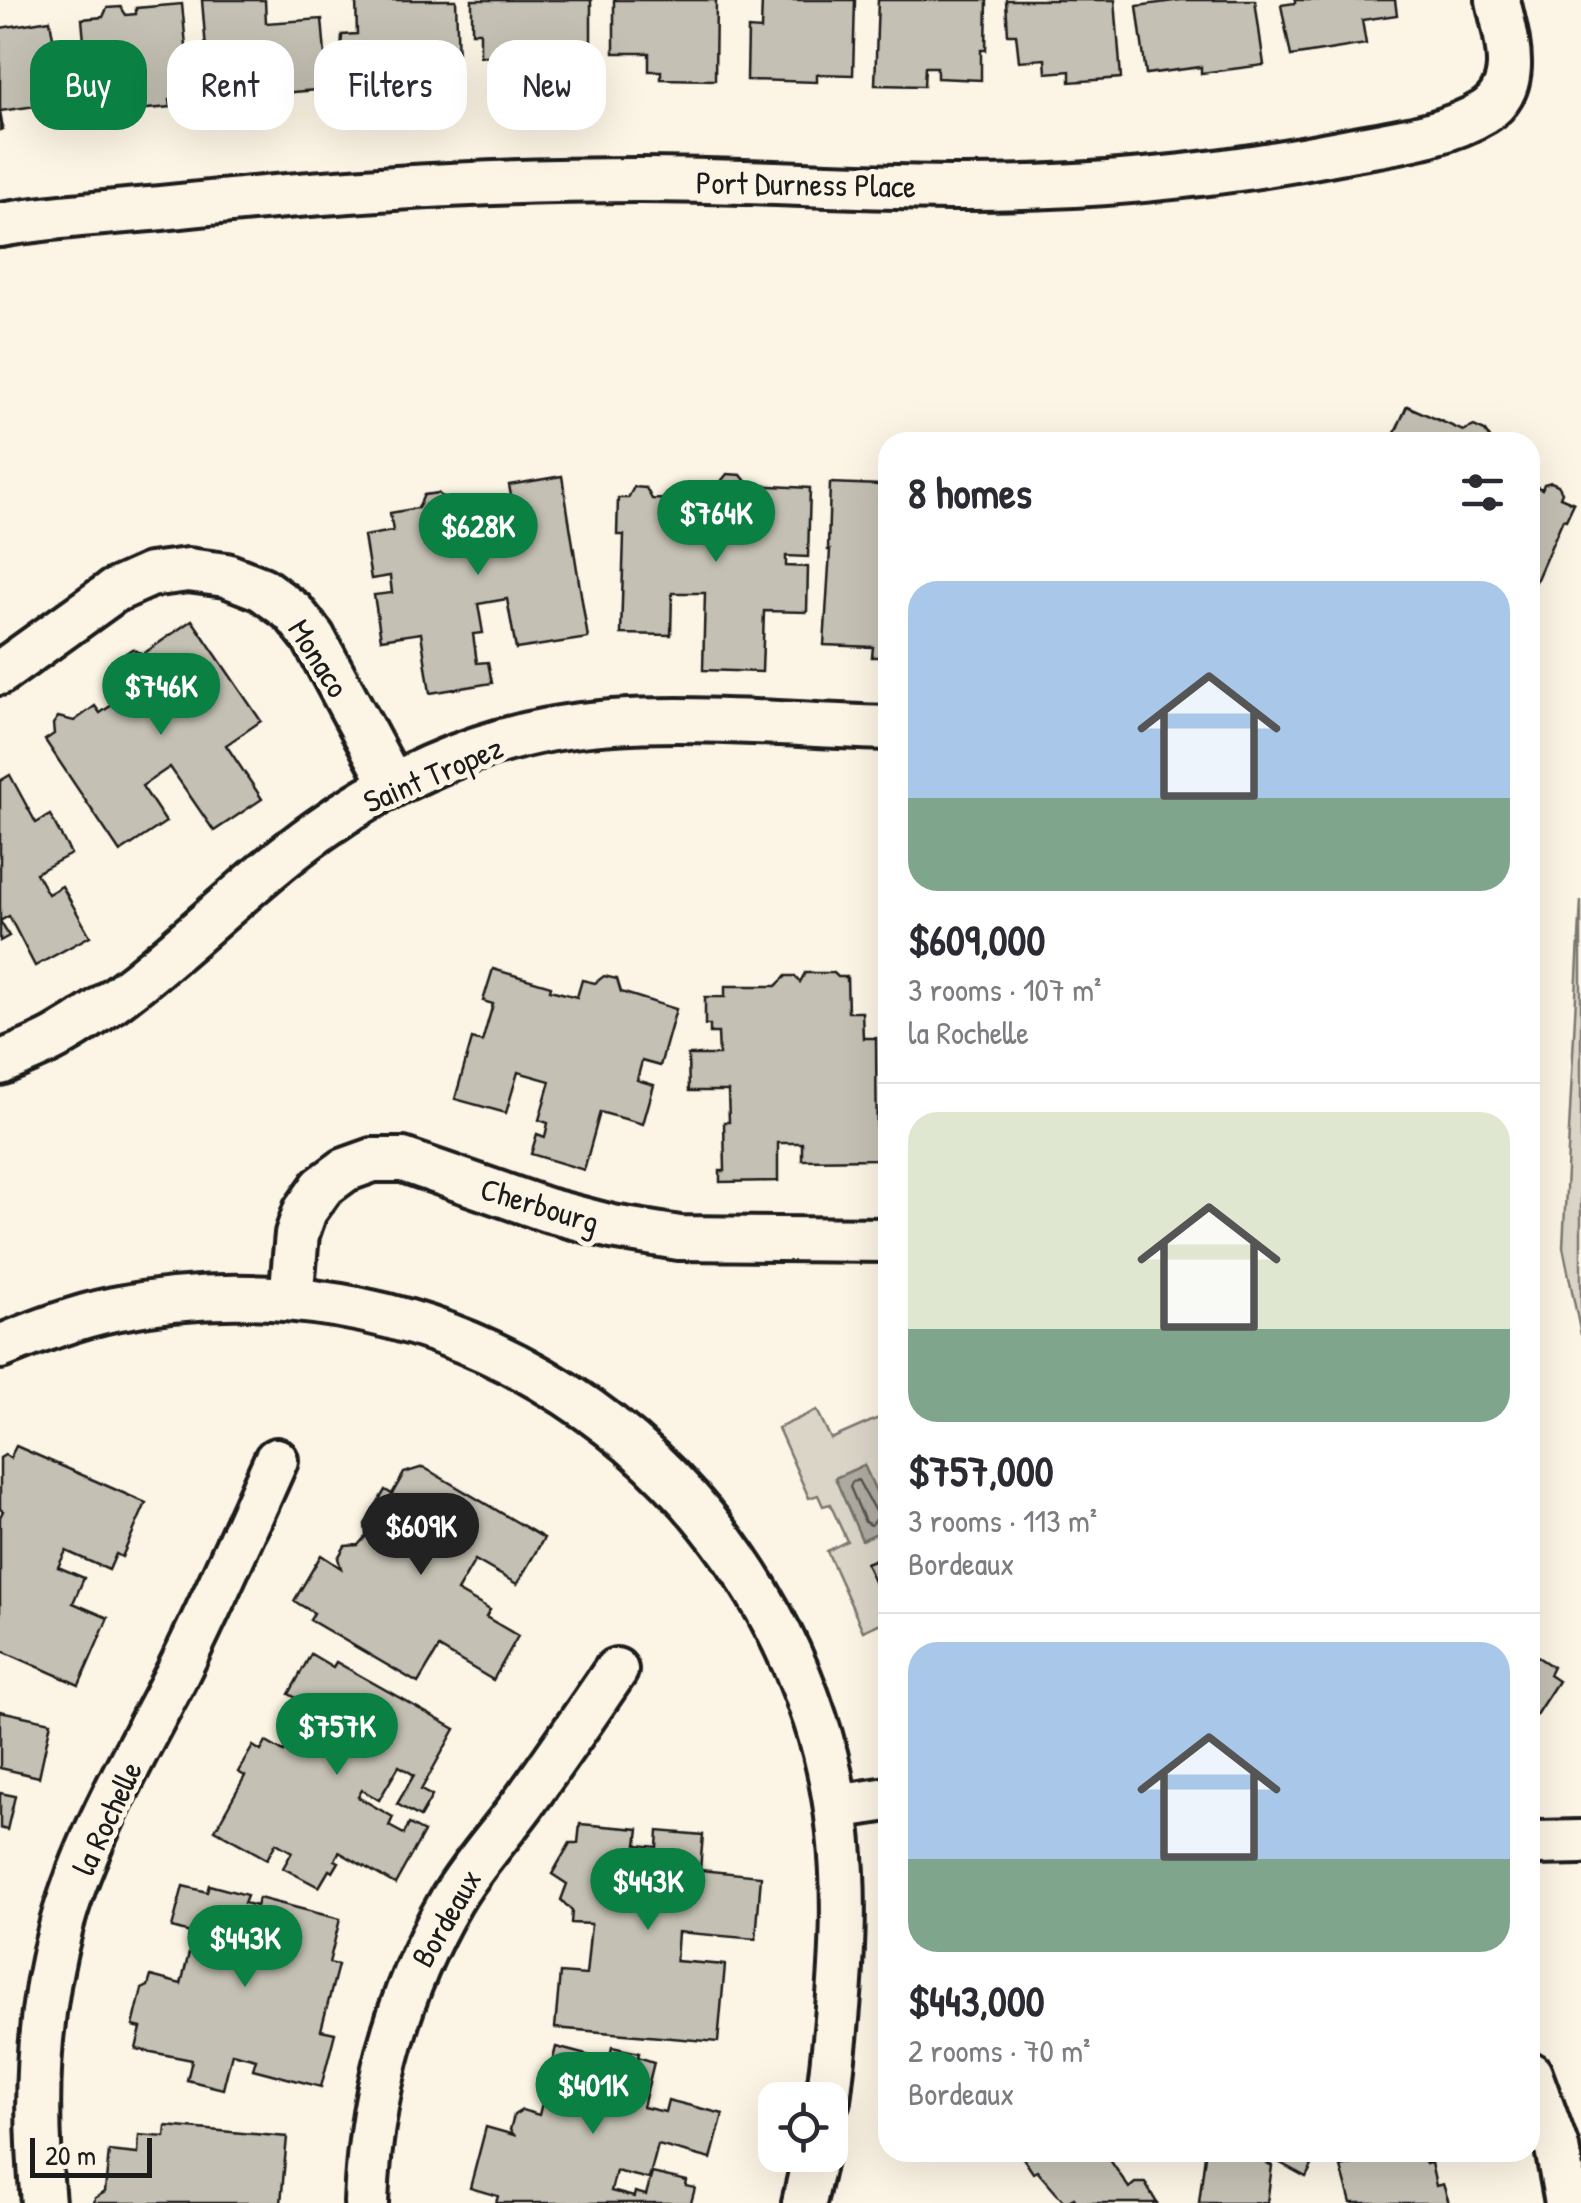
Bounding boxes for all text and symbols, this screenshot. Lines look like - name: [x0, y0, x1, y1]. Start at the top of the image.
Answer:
- chip: Buy: [30, 40, 147, 130]
- chip: Rent: [167, 40, 294, 130]
- chip: Filters: [314, 40, 467, 130]
- chip: New: [487, 40, 606, 130]
- street label: Port Durness Place: [696, 161, 917, 207]
- text: 8 homes: [908, 464, 1032, 521]
- icon: filters: [1455, 465, 1510, 520]
- pin: $764K: [646, 480, 786, 565]
- text: $764K: [679, 491, 753, 534]
- pin: $628K: [408, 493, 548, 578]
- text: $628K: [441, 504, 515, 547]
- street label: Monaco: [278, 611, 360, 705]
- icon: home: [1119, 646, 1299, 826]
- pin: $746K: [91, 653, 231, 738]
- text: $746K: [124, 664, 198, 707]
- street label: Saint Tropez: [357, 725, 509, 823]
- text: $609,000: [908, 911, 1045, 968]
- text: 3 rooms · 107 m²: [908, 968, 1101, 1011]
- text: la Rochelle: [908, 1011, 1029, 1054]
- street label: Cherbourg: [476, 1167, 604, 1243]
- icon: home: [1119, 1177, 1299, 1357]
- text: $757,000: [908, 1442, 1054, 1499]
- pin: $609K: [351, 1493, 491, 1578]
- text: 3 rooms · 113 m²: [908, 1499, 1097, 1542]
- text: $609K: [385, 1504, 457, 1547]
- text: Bordeaux: [908, 1542, 1014, 1585]
- pin: $757K: [267, 1693, 407, 1778]
- text: $757K: [298, 1704, 376, 1747]
- icon: home: [1119, 1707, 1299, 1887]
- street label: la Rochelle: [62, 1754, 152, 1882]
- pin: $443K: [578, 1848, 718, 1933]
- text: $443K: [612, 1859, 684, 1902]
- street label: Bordeaux: [401, 1861, 491, 1975]
- pin: $443K: [175, 1905, 315, 1990]
- text: $443K: [209, 1916, 281, 1959]
- text: $443,000: [908, 1972, 1045, 2029]
- text: 2 rooms · 70 m²: [908, 2029, 1090, 2072]
- pin: $401K: [523, 2052, 663, 2137]
- text: $401K: [558, 2063, 628, 2106]
- text: Bordeaux: [908, 2072, 1014, 2115]
- map controls: [758, 2082, 848, 2172]
- button: locate: [758, 2082, 848, 2172]
- scale bar: [30, 2133, 152, 2178]
- text: 20 m: [45, 2136, 96, 2174]

